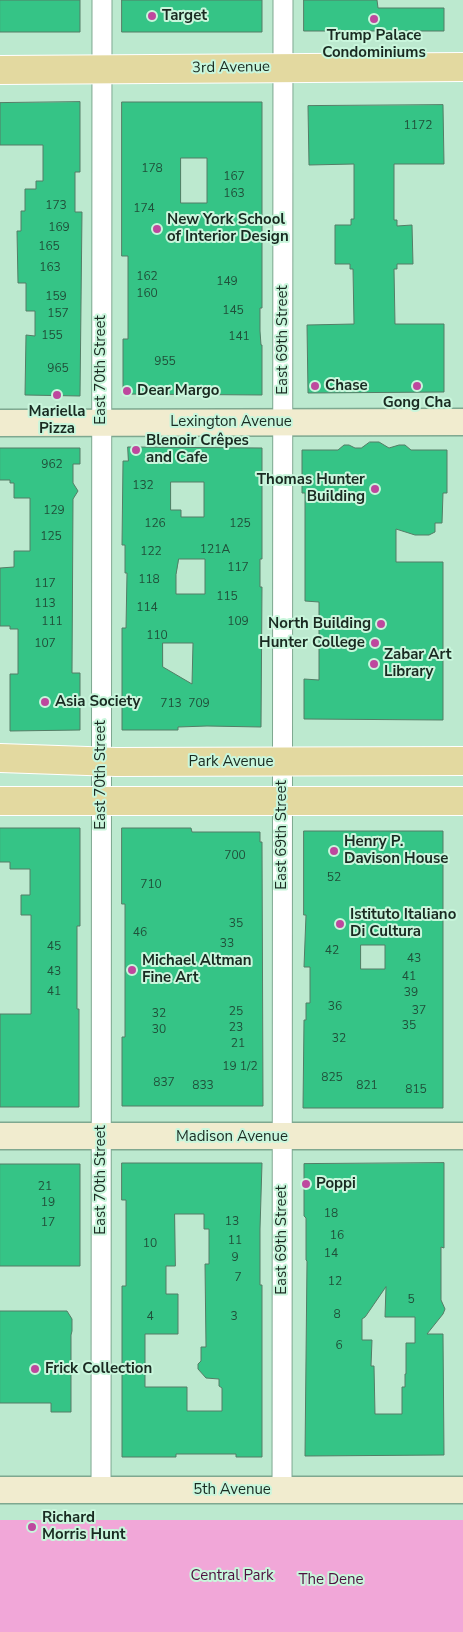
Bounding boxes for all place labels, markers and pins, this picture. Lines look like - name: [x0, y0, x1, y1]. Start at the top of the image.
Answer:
- place label: Target: [162, 7, 207, 25]
- marker: Target: [146, 10, 158, 22]
- marker: Trump Palace Condominiums: [368, 13, 380, 25]
- place label: Trump Palace Condominiums: [322, 27, 426, 62]
- place label: New York School of Interior Design: [167, 211, 289, 246]
- marker: New York School of Interior Design: [151, 223, 163, 235]
- place label: Chase: [325, 377, 368, 395]
- marker: Chase: [309, 380, 321, 392]
- marker: Gong Cha: [411, 380, 423, 392]
- place label: Dear Margo: [137, 382, 219, 400]
- marker: Dear Margo: [121, 385, 133, 397]
- marker: Mariella Pizza: [51, 389, 63, 401]
- place label: Gong Cha: [383, 394, 451, 412]
- place label: Mariella Pizza: [29, 403, 85, 438]
- place label: Blenoir Crêpes and Cafe: [146, 432, 249, 467]
- marker: Blenoir Crêpes and Cafe: [130, 444, 142, 456]
- place label: Thomas Hunter Building: [257, 471, 365, 506]
- marker: Thomas Hunter Building: [369, 483, 381, 495]
- place label: North Building: [268, 615, 371, 633]
- marker: North Building: [375, 618, 387, 630]
- place label: Hunter College: [259, 634, 365, 652]
- marker: Hunter College: [369, 637, 381, 649]
- place label: Zabar Art Library: [384, 646, 451, 681]
- marker: Zabar Art Library: [368, 658, 380, 670]
- place label: Asia Society: [55, 693, 140, 711]
- marker: Asia Society: [39, 696, 51, 708]
- place label: Henry P. Davison House: [344, 833, 448, 868]
- marker: Henry P. Davison House: [328, 845, 340, 857]
- place label: Istituto Italiano Di Cultura: [350, 906, 456, 941]
- marker: Istituto Italiano Di Cultura: [334, 918, 346, 930]
- place label: Michael Altman Fine Art: [142, 952, 252, 987]
- marker: Michael Altman Fine Art: [126, 964, 138, 976]
- place label: Poppi: [316, 1175, 356, 1193]
- marker: Poppi: [300, 1178, 312, 1190]
- place label: Frick Collection: [45, 1360, 152, 1378]
- marker: Frick Collection: [29, 1363, 41, 1375]
- place label: Richard Morris Hunt: [42, 1509, 125, 1544]
- marker: Richard Morris Hunt: [26, 1521, 38, 1533]

